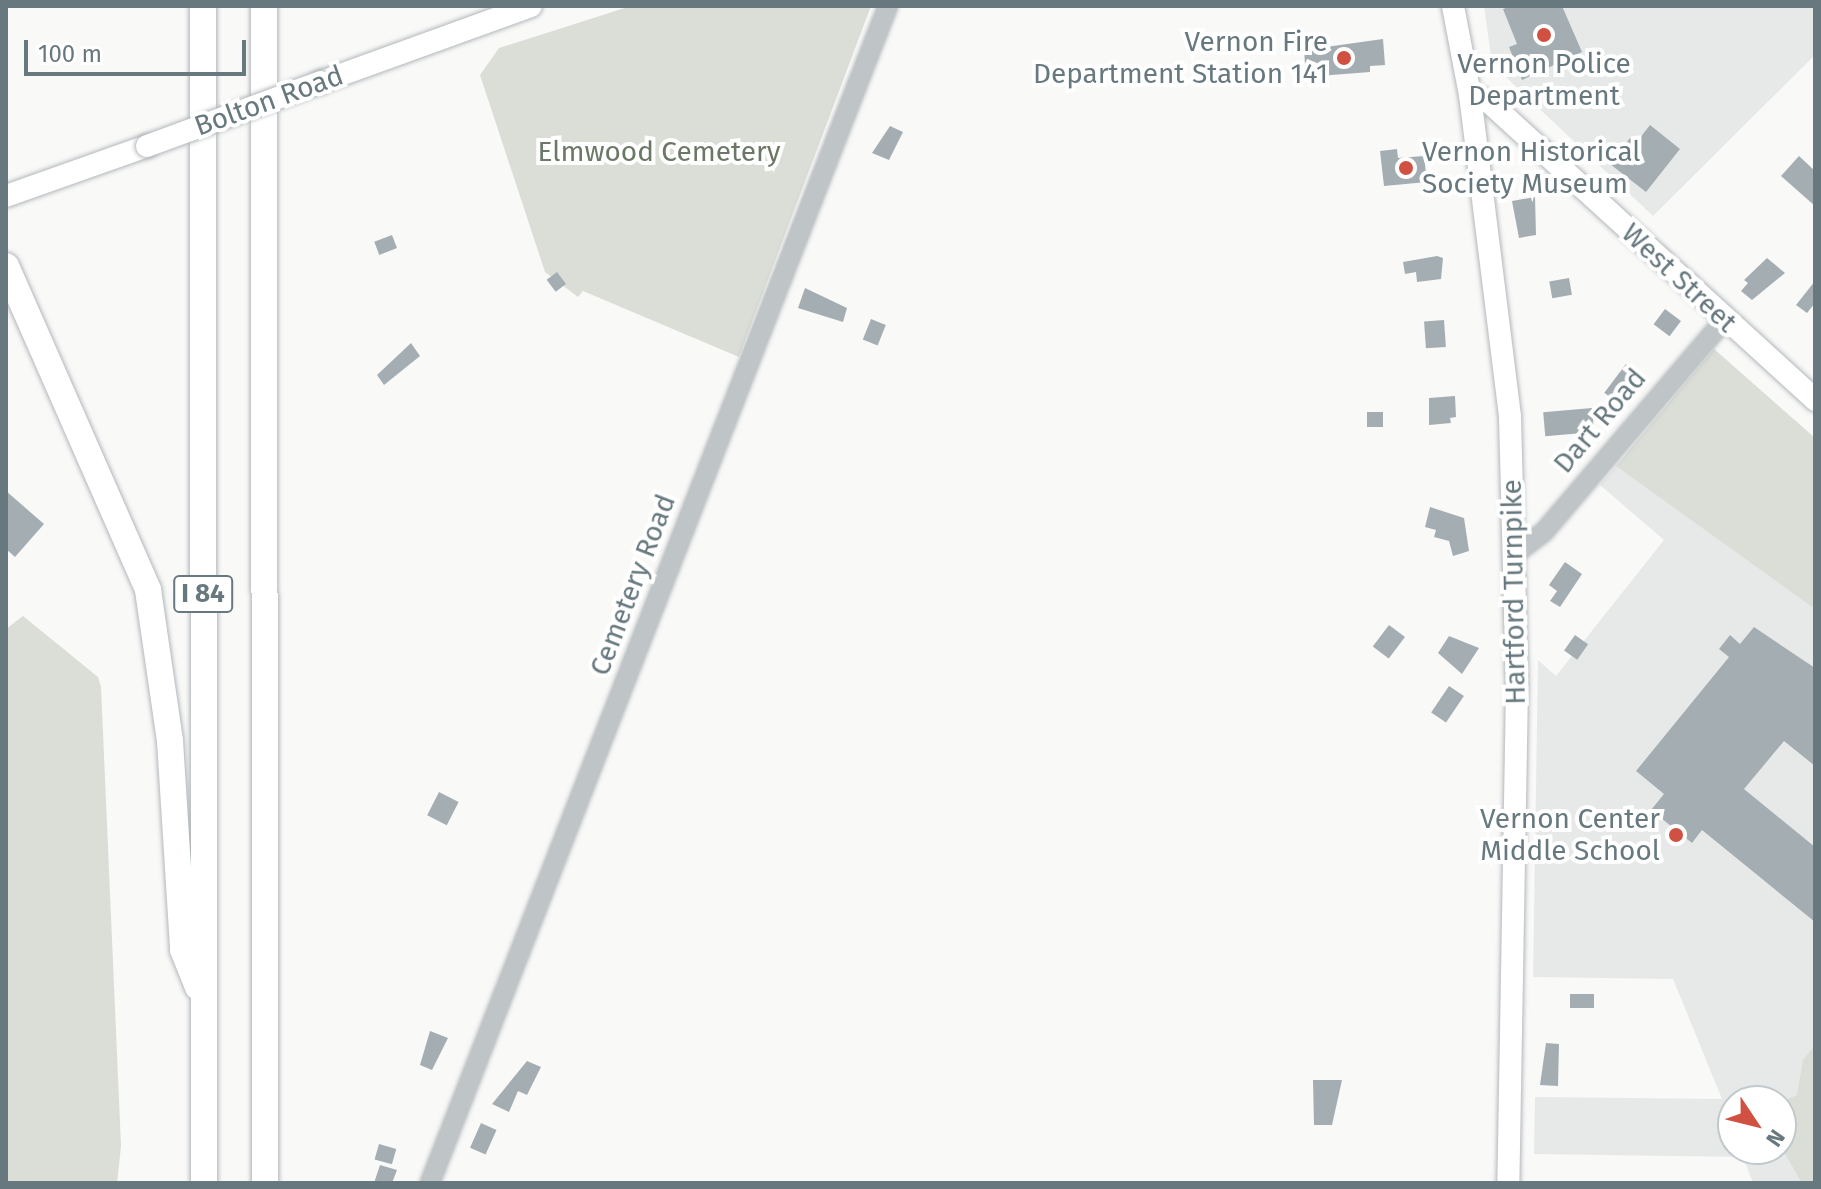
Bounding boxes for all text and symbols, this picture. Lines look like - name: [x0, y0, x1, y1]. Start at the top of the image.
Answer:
- scale bar: [28, 24, 250, 74]
- place label: Vernon Fire Department Station 141: [1033, 25, 1328, 91]
- marker: Vernon Police Department: [1535, 26, 1553, 44]
- text: 100 m: [38, 40, 102, 68]
- place label: Vernon Police Department: [1457, 47, 1631, 113]
- marker: Vernon Fire Department Station 141: [1335, 49, 1353, 67]
- street label: Bolton Road: [190, 59, 348, 143]
- park label: Elmwood Cemetery: [537, 135, 781, 169]
- place label: Vernon Historical Society Museum: [1422, 135, 1641, 201]
- marker: Vernon Historical Society Museum: [1397, 159, 1415, 177]
- street label: West Street: [1615, 216, 1743, 340]
- street label: Dart Road: [1547, 362, 1653, 480]
- street label: Hartford Turnpike: [1495, 479, 1533, 705]
- street label: Cemetery Road: [583, 490, 683, 680]
- road number: I 84: [173, 572, 233, 616]
- place label: Vernon Center Middle School: [1480, 802, 1660, 868]
- marker: Vernon Center Middle School: [1667, 826, 1685, 844]
- north arrow: [1717, 1085, 1797, 1165]
- text: N: [1760, 1124, 1791, 1152]

